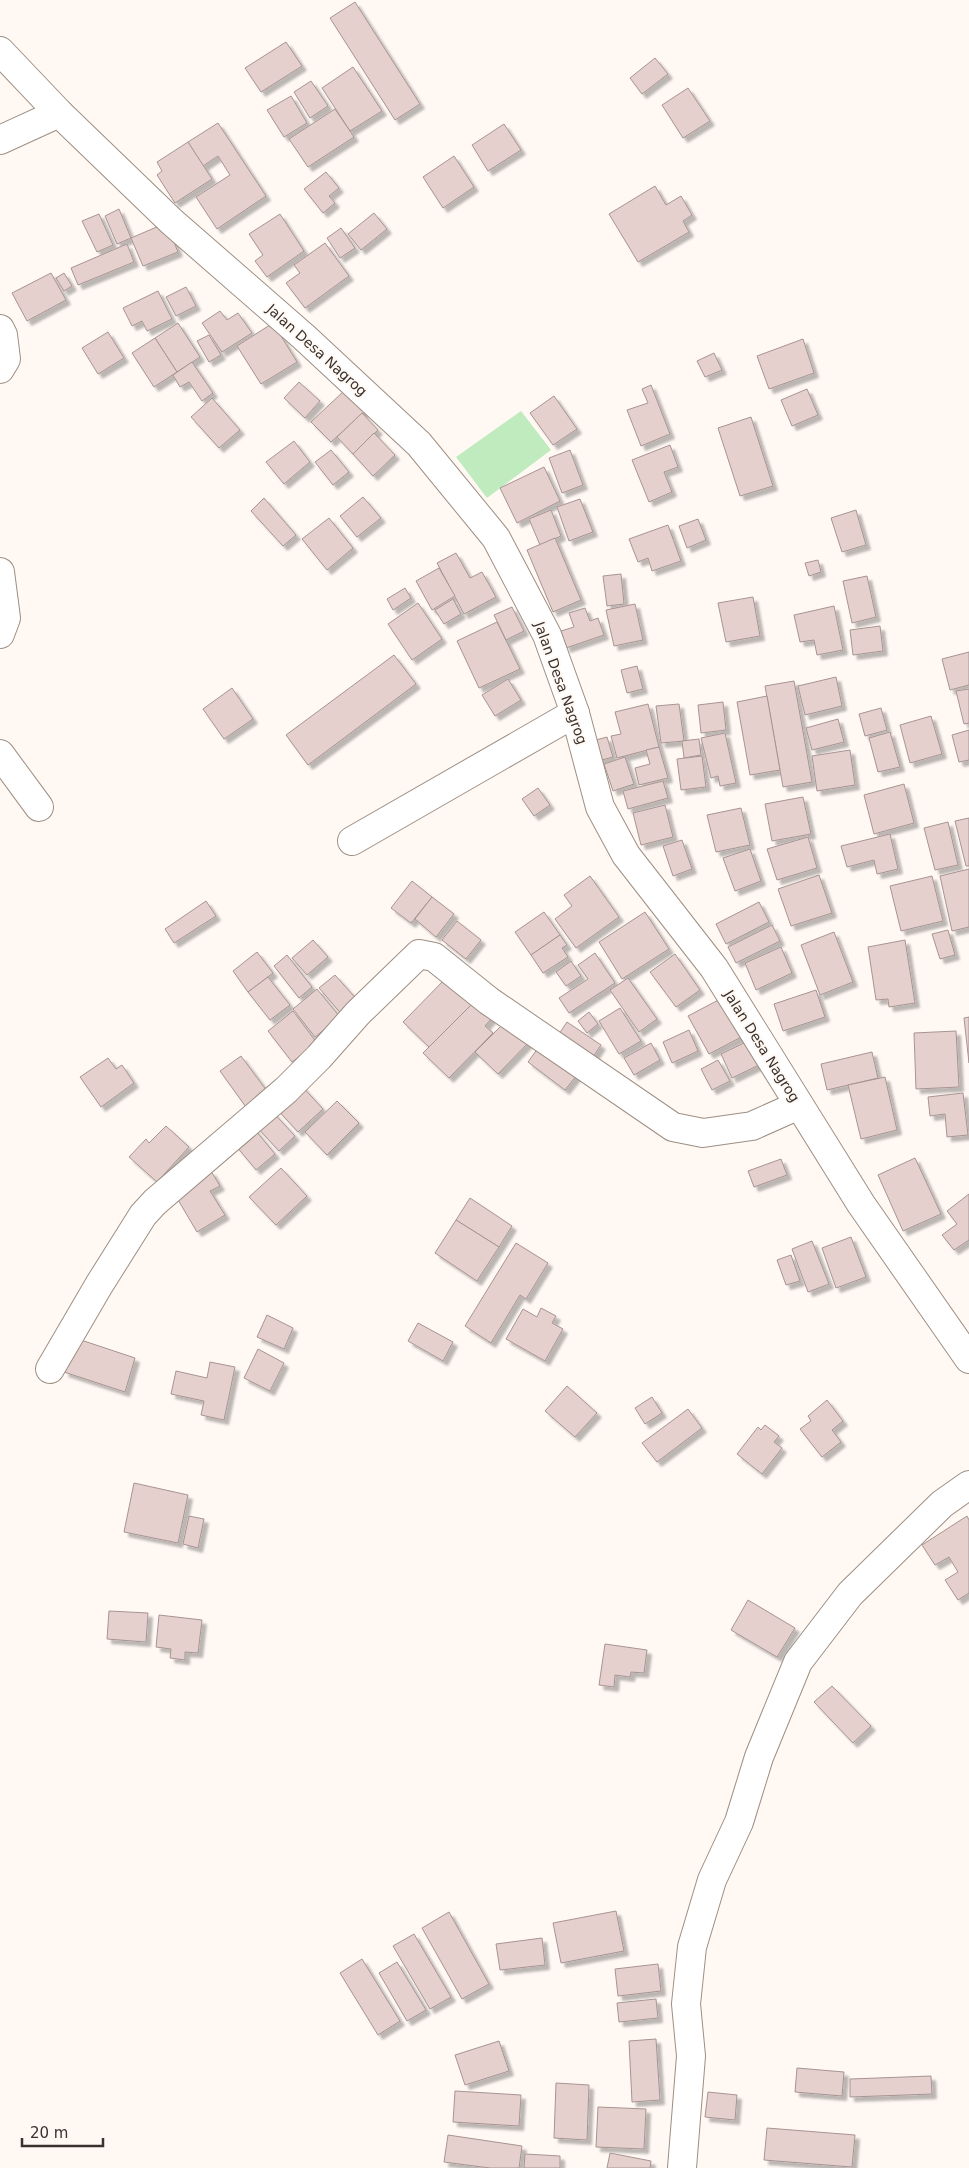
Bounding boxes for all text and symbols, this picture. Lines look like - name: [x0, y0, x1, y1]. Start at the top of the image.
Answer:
- street label: Jalan Desa Nagrog: [263, 300, 370, 399]
- street label: Jalan Desa Nagrog: [531, 619, 591, 746]
- street label: Jalan Desa Nagrog: [720, 986, 803, 1105]
- scale bar: [22, 2116, 104, 2148]
- text: 20 m: [30, 2124, 68, 2142]

